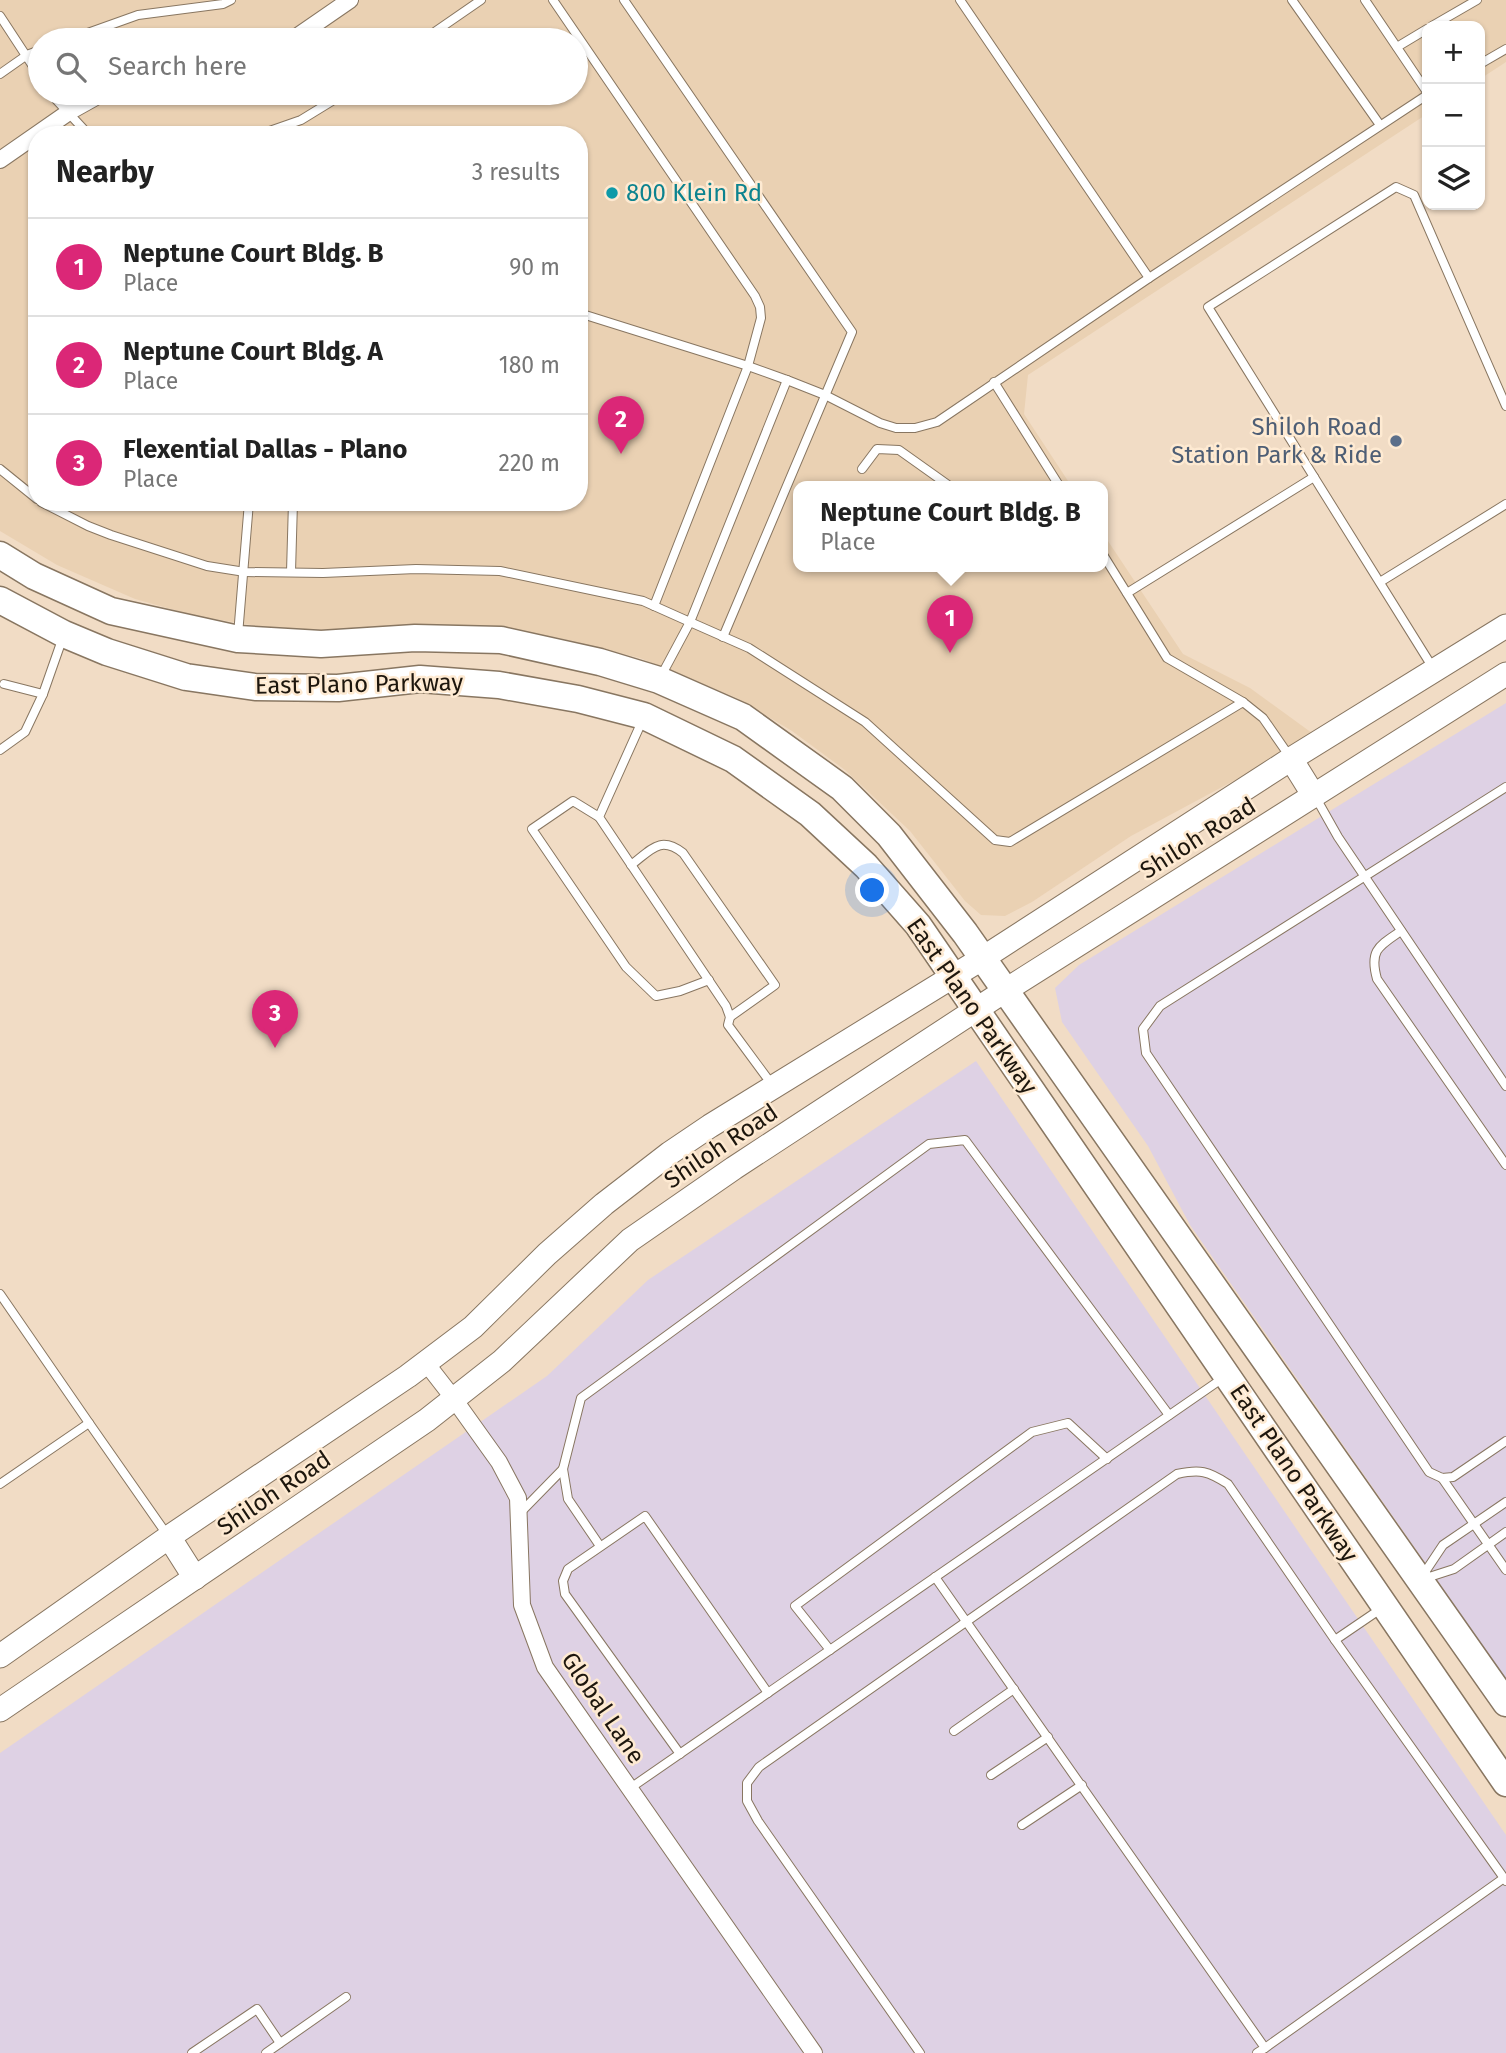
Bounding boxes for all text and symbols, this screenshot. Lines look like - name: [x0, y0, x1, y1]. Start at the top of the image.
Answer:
- map controls: [1422, 21, 1485, 210]
- button: +: [1422, 21, 1485, 84]
- search box: [28, 28, 588, 105]
- icon: search: [52, 48, 90, 86]
- text: Search here: [108, 51, 247, 82]
- button: −: [1422, 84, 1485, 147]
- button: layers: [1422, 147, 1485, 210]
- text: Nearby: [56, 154, 154, 190]
- text: 3 results: [472, 158, 560, 186]
- place label: 800 Klein Rd: [626, 179, 762, 207]
- marker: 800 Klein Rd: [604, 185, 620, 201]
- text: Neptune Court Bldg. B: [123, 238, 384, 269]
- text: 1: [74, 253, 84, 281]
- text: 90 m: [509, 253, 560, 281]
- text: Place: [123, 269, 178, 297]
- text: Neptune Court Bldg. A: [123, 336, 383, 367]
- text: 2: [73, 351, 85, 379]
- text: 180 m: [499, 351, 560, 379]
- text: Place: [123, 367, 178, 395]
- pin: 2: [598, 396, 644, 454]
- place label: Shiloh Road Station Park & Ride: [1171, 413, 1382, 469]
- marker: Shiloh Road Station Park & Ride: [1388, 433, 1404, 449]
- text: Flexential Dallas - Plano: [123, 434, 407, 465]
- text: 3: [73, 449, 85, 477]
- text: 220 m: [499, 449, 560, 477]
- text: Place: [123, 465, 178, 493]
- popup: [793, 481, 1108, 572]
- text: Neptune Court Bldg. B: [820, 497, 1081, 528]
- text: Place: [820, 528, 876, 556]
- pin: 1: [927, 595, 973, 653]
- street label: East Plano Parkway: [255, 668, 464, 700]
- street label: Shiloh Road: [1135, 792, 1261, 884]
- your location: [855, 873, 889, 907]
- street label: East Plano Parkway: [901, 913, 1043, 1100]
- pin: 3: [252, 990, 298, 1048]
- street label: Shiloh Road: [659, 1098, 783, 1194]
- street label: East Plano Parkway: [1224, 1379, 1364, 1567]
- street label: Shiloh Road: [212, 1445, 336, 1541]
- street label: Global Lane: [556, 1647, 650, 1769]

